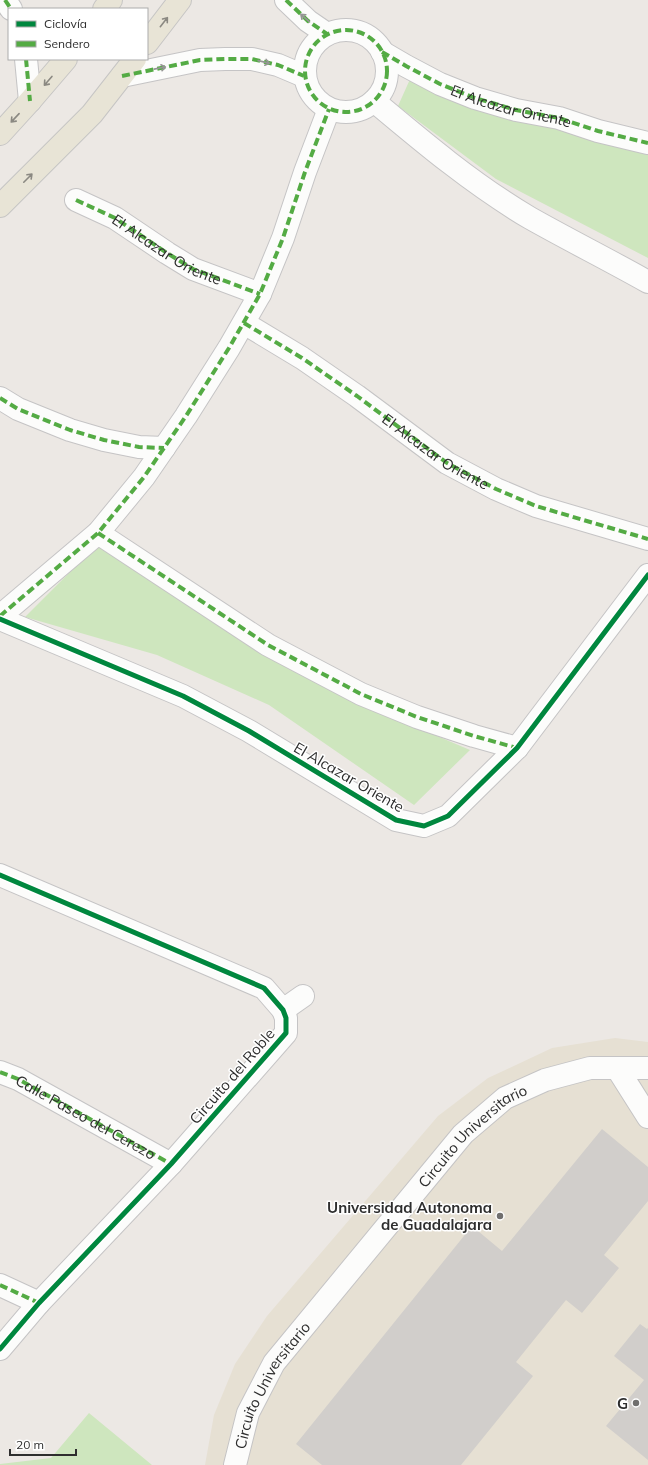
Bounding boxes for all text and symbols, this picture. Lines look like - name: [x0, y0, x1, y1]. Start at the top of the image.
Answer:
- legend: [8, 8, 148, 60]
- one-way arrow: [300, 14, 311, 23]
- text: Ciclovía: [44, 16, 87, 31]
- one-way arrow: [159, 16, 168, 27]
- text: Sendero: [44, 36, 90, 51]
- one-way arrow: [257, 59, 270, 67]
- one-way arrow: [154, 64, 167, 72]
- one-way arrow: [44, 75, 53, 86]
- street label: El Alcazar Oriente: [448, 80, 574, 131]
- one-way arrow: [10, 113, 20, 123]
- one-way arrow: [23, 173, 32, 183]
- street label: El Alcazar Oriente: [109, 209, 224, 288]
- street label: El Alcazar Oriente: [379, 409, 492, 493]
- street label: El Alcazar Oriente: [290, 738, 408, 816]
- street label: Circuito del Roble: [185, 1024, 279, 1128]
- street label: Calle Paseo del Cerezo: [13, 1070, 159, 1163]
- street label: Circuito Universitario: [414, 1080, 530, 1191]
- place label: Universidad Autonoma de Guadalajara: [327, 1198, 492, 1234]
- marker: Universidad Autonoma de Guadalajara: [495, 1211, 505, 1221]
- street label: Circuito Universitario: [230, 1318, 314, 1451]
- place label: G: [617, 1394, 628, 1413]
- marker: G: [631, 1398, 641, 1408]
- scale bar: [10, 1431, 76, 1457]
- text: 20 m: [16, 1437, 44, 1452]

